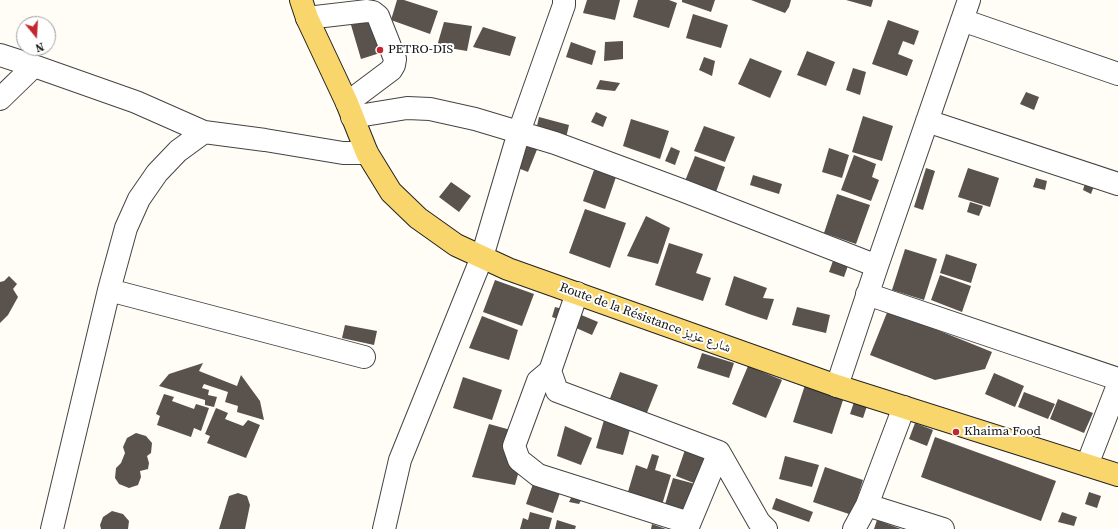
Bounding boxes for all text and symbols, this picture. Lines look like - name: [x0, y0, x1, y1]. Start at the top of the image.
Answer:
- north arrow: [16, 16, 56, 56]
- text: N: [33, 39, 46, 55]
- place label: PETRO-DIS: [388, 42, 453, 58]
- marker: PETRO-DIS: [375, 45, 385, 55]
- street label: Route de la Résistance شارع عزيز: [557, 280, 733, 356]
- place label: Khaima Food: [964, 424, 1041, 440]
- marker: Khaima Food: [951, 427, 961, 437]

